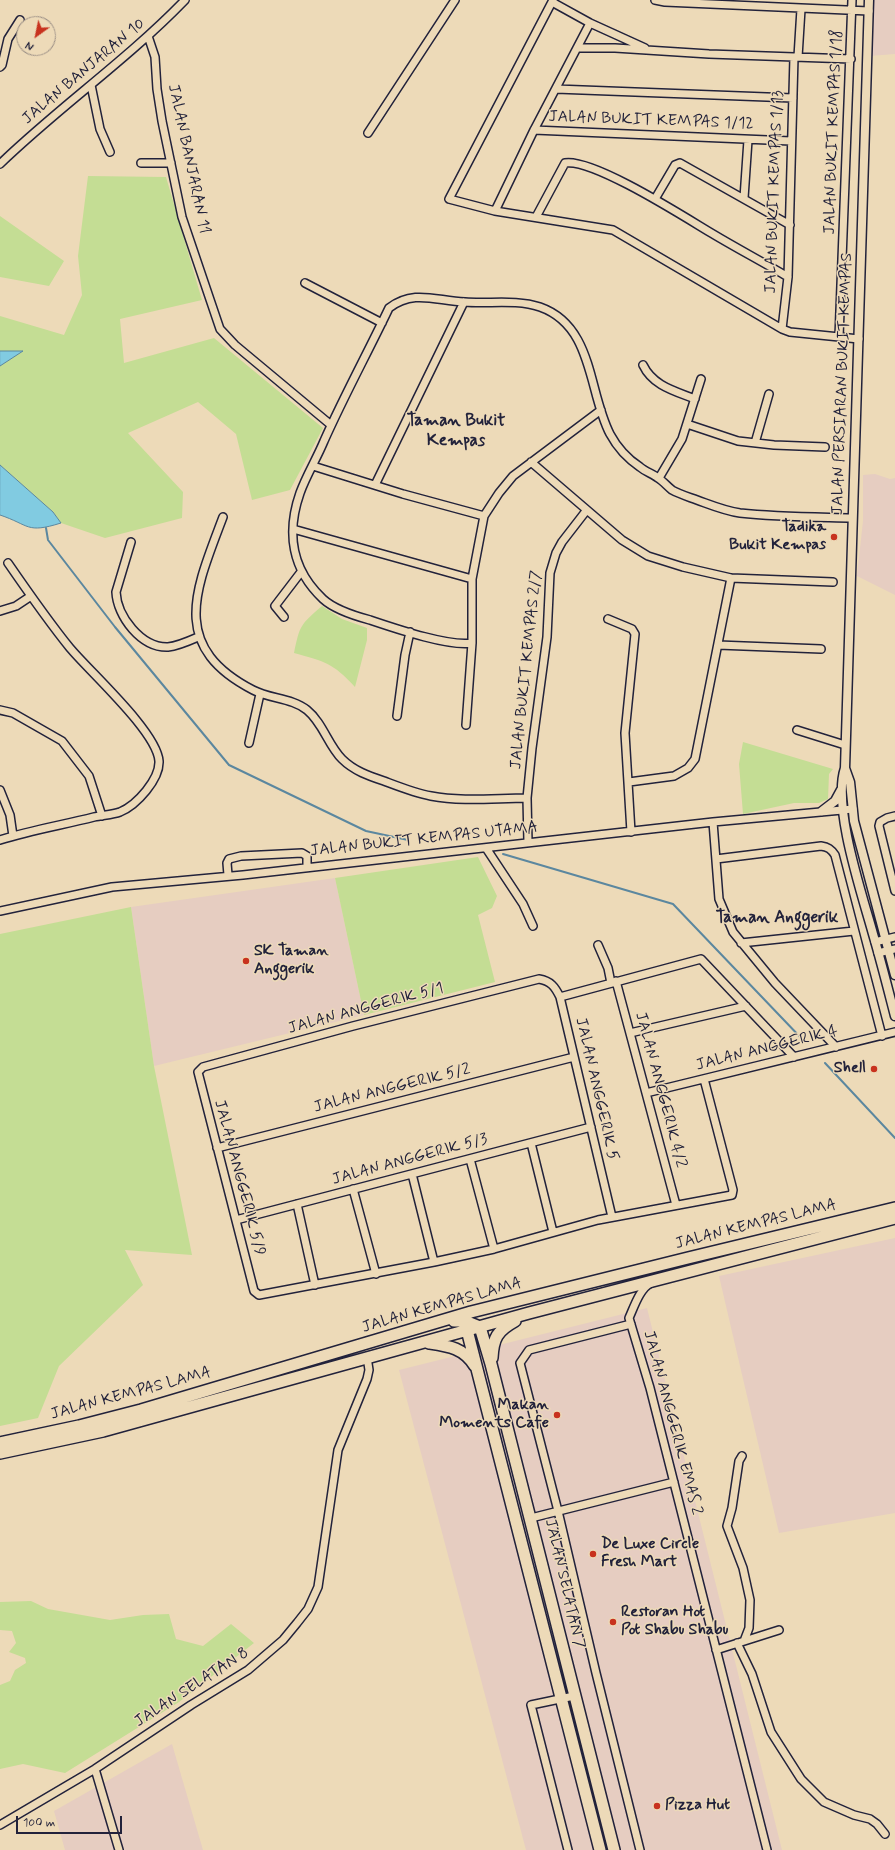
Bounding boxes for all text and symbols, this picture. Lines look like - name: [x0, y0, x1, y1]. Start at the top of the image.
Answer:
- street label: JALAN BANJARAN 10: [19, 15, 149, 129]
- north arrow: [16, 16, 56, 56]
- street label: JALAN BUKIT KEMPAS 1/18: [821, 29, 847, 235]
- street label: JALAN BANJARAN 11: [163, 82, 213, 236]
- street label: JALAN BUKIT KEMPAS 1/13: [762, 90, 788, 294]
- street label: JALAN BUKIT KEMPAS 1/12: [548, 108, 754, 134]
- street label: JALAN PERSIARAN BUKIT KEMPAS: [829, 252, 857, 516]
- district label: Taman Bukit Kempas: [407, 411, 505, 451]
- place label: Tadika Bukit Kempas: [729, 518, 826, 556]
- marker: Tadika Bukit Kempas: [829, 532, 839, 542]
- street label: JALAN BUKIT KEMPAS 2/7: [507, 569, 547, 771]
- street label: JALAN BUKIT KEMPAS UTAMA: [309, 818, 539, 862]
- district label: Taman Anggerik: [716, 908, 838, 928]
- place label: SK Taman Anggerik: [254, 942, 329, 980]
- marker: SK Taman Anggerik: [241, 956, 251, 966]
- street label: JALAN ANGGERIK 5/1: [286, 979, 446, 1039]
- street label: JALAN ANGGERIK 4/2: [630, 1010, 690, 1170]
- street label: JALAN ANGGERIK 5: [570, 1016, 622, 1162]
- street label: JALAN ANGGERIK 4: [694, 1022, 840, 1076]
- place label: Shell: [834, 1059, 866, 1079]
- street label: JALAN ANGGERIK 5/2: [312, 1060, 472, 1118]
- marker: Shell: [869, 1064, 879, 1074]
- street label: JALAN ANGGERIK 5/9: [209, 1098, 269, 1258]
- street label: JALAN ANGGERIK 5/3: [330, 1130, 490, 1190]
- street label: JALAN KEMPAS LAMA: [673, 1196, 839, 1254]
- street label: JALAN KEMPAS LAMA: [360, 1274, 524, 1338]
- street label: JALAN ANGGERIK EMAS 2: [638, 1329, 706, 1517]
- street label: JALAN KEMPAS LAMA: [49, 1363, 213, 1425]
- place label: Makan Moments Cafe: [439, 1396, 549, 1434]
- marker: Makan Moments Cafe: [552, 1410, 562, 1420]
- street label: JALAN SELATAN 7: [540, 1517, 588, 1651]
- place label: De Luxe Circle Fresh Mart: [601, 1535, 699, 1573]
- marker: De Luxe Circle Fresh Mart: [588, 1549, 598, 1559]
- place label: Restoran Hot Pot Shabu Shabu: [621, 1603, 728, 1641]
- marker: Restoran Hot Pot Shabu Shabu: [608, 1617, 618, 1627]
- street label: JALAN SELATAN 8: [131, 1644, 253, 1732]
- place label: Pizza Hut: [665, 1796, 730, 1816]
- marker: Pizza Hut: [652, 1801, 662, 1811]
- scale bar: [18, 1808, 124, 1834]
- text: 100 m: [23, 1815, 55, 1831]

